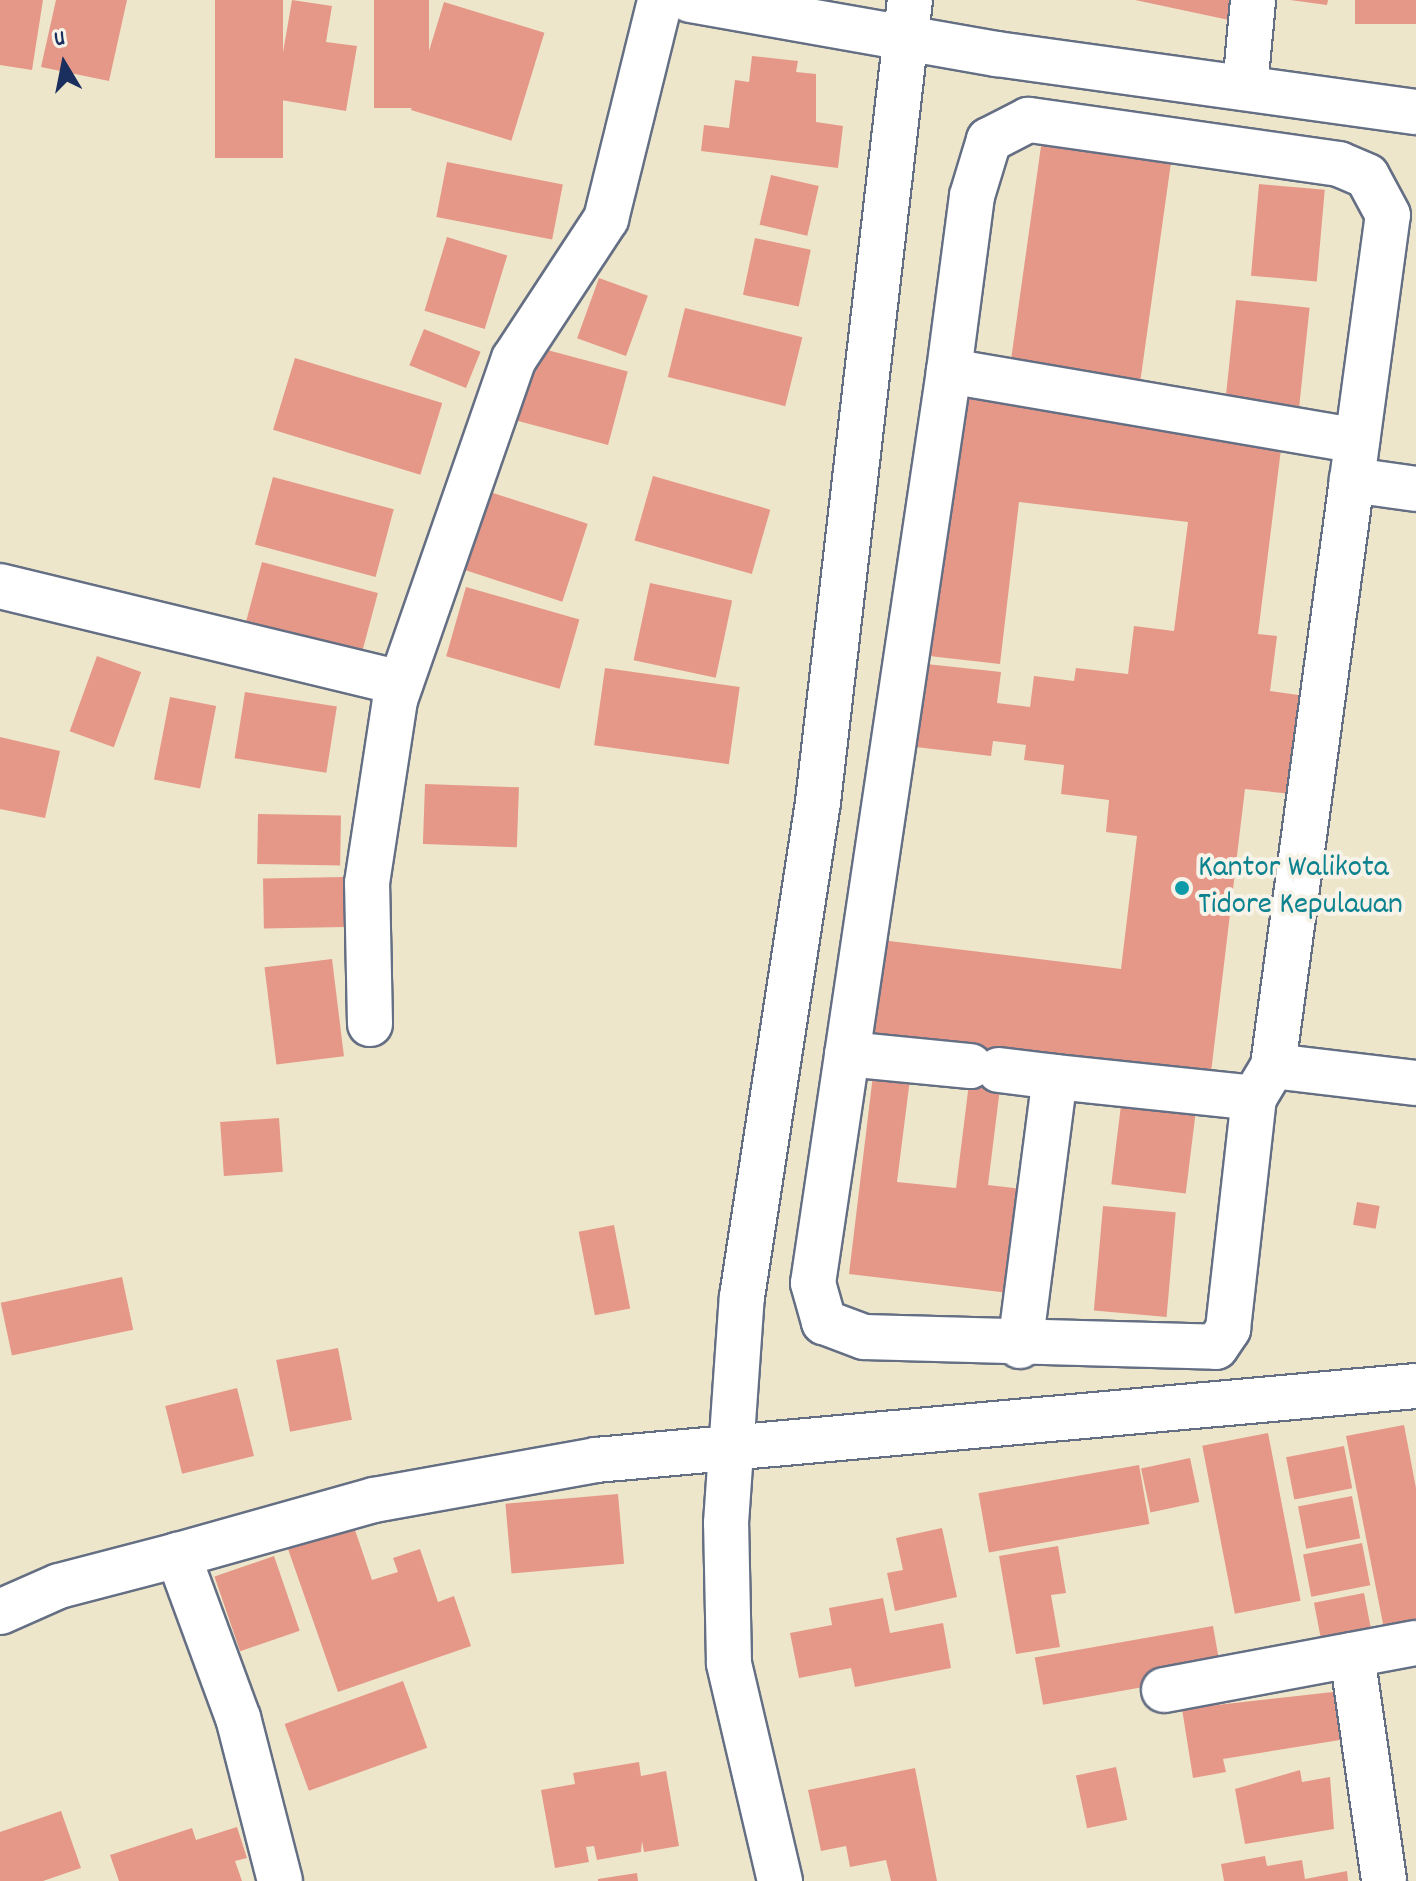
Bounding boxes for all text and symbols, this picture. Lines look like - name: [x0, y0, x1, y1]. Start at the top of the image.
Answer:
- north arrow: [24, 24, 104, 104]
- text: U: [52, 24, 68, 56]
- place label: Kantor Walikota Tidore Kepulauan: [1198, 851, 1403, 926]
- marker: Kantor Walikota Tidore Kepulauan: [1173, 879, 1191, 897]

